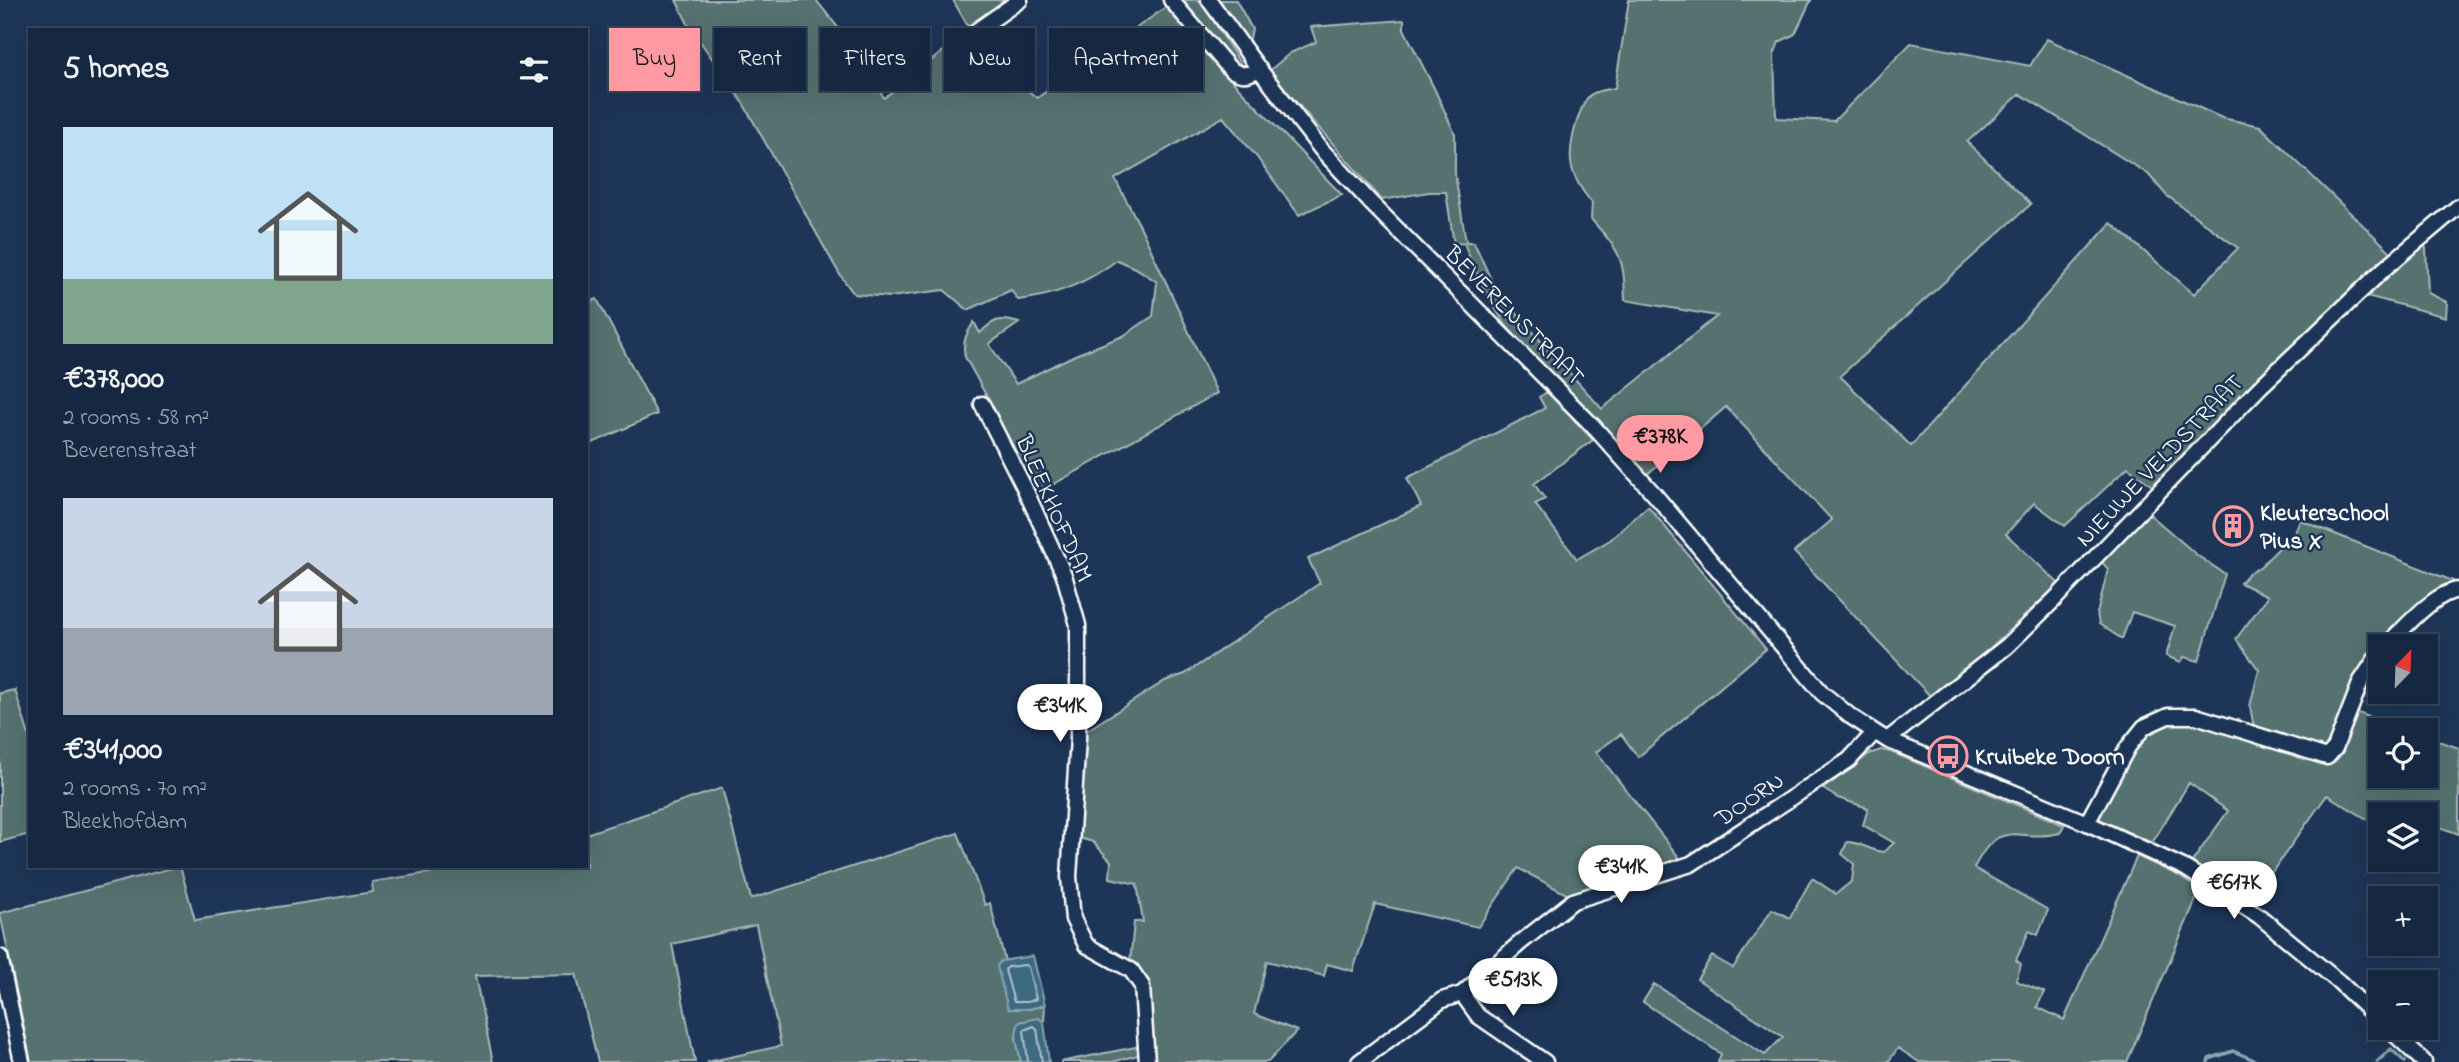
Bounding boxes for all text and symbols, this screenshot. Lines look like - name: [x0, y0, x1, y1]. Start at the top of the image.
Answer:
- chip: Buy: [609, 28, 700, 91]
- chip: Rent: [714, 28, 806, 91]
- chip: Filters: [820, 28, 930, 91]
- chip: New: [944, 28, 1035, 91]
- chip: Apartment: [1049, 28, 1203, 91]
- text: 5 homes: [63, 48, 170, 92]
- icon: filters: [515, 51, 553, 89]
- icon: home: [245, 173, 371, 299]
- street label: BEVERENSTRAAT: [1434, 238, 1592, 395]
- text: €378,000: [63, 358, 164, 402]
- street label: NIEUWE VELDSTRAAT: [2069, 367, 2253, 556]
- text: 2 rooms · 58 m²: [63, 402, 209, 435]
- pin: €378K: [1611, 416, 1709, 475]
- text: €378K: [1633, 421, 1687, 454]
- street label: BLEEKHOFDAM: [1004, 429, 1101, 588]
- text: Beverenstraat: [63, 435, 197, 468]
- place label: Kleuterschool Pius X: [2260, 497, 2389, 560]
- building icon: Kleuterschool Pius X: [2212, 505, 2254, 547]
- icon: home: [245, 544, 371, 670]
- north arrow: [2368, 634, 2438, 704]
- map controls: [2368, 634, 2438, 1040]
- pin: €341K: [1011, 684, 1109, 744]
- text: €341K: [1033, 690, 1087, 723]
- button: locate: [2368, 718, 2438, 788]
- text: €341,000: [63, 729, 162, 773]
- bus stop icon: Kruibeke Doorn: [1927, 735, 1969, 777]
- place label: Kruibeke Doorn: [1975, 741, 2125, 776]
- street label: DOORN: [1708, 765, 1792, 838]
- text: 2 rooms · 70 m²: [63, 773, 207, 806]
- button: layers: [2368, 802, 2438, 872]
- text: Bleekhofdam: [63, 806, 187, 839]
- pin: €341K: [1572, 846, 1670, 905]
- text: €341K: [1594, 851, 1648, 884]
- pin: €617K: [2185, 862, 2283, 921]
- text: €617K: [2207, 867, 2261, 900]
- button: +: [2368, 886, 2438, 956]
- pin: €513K: [1464, 958, 1562, 1018]
- text: €513K: [1484, 964, 1542, 997]
- button: −: [2368, 970, 2438, 1040]

